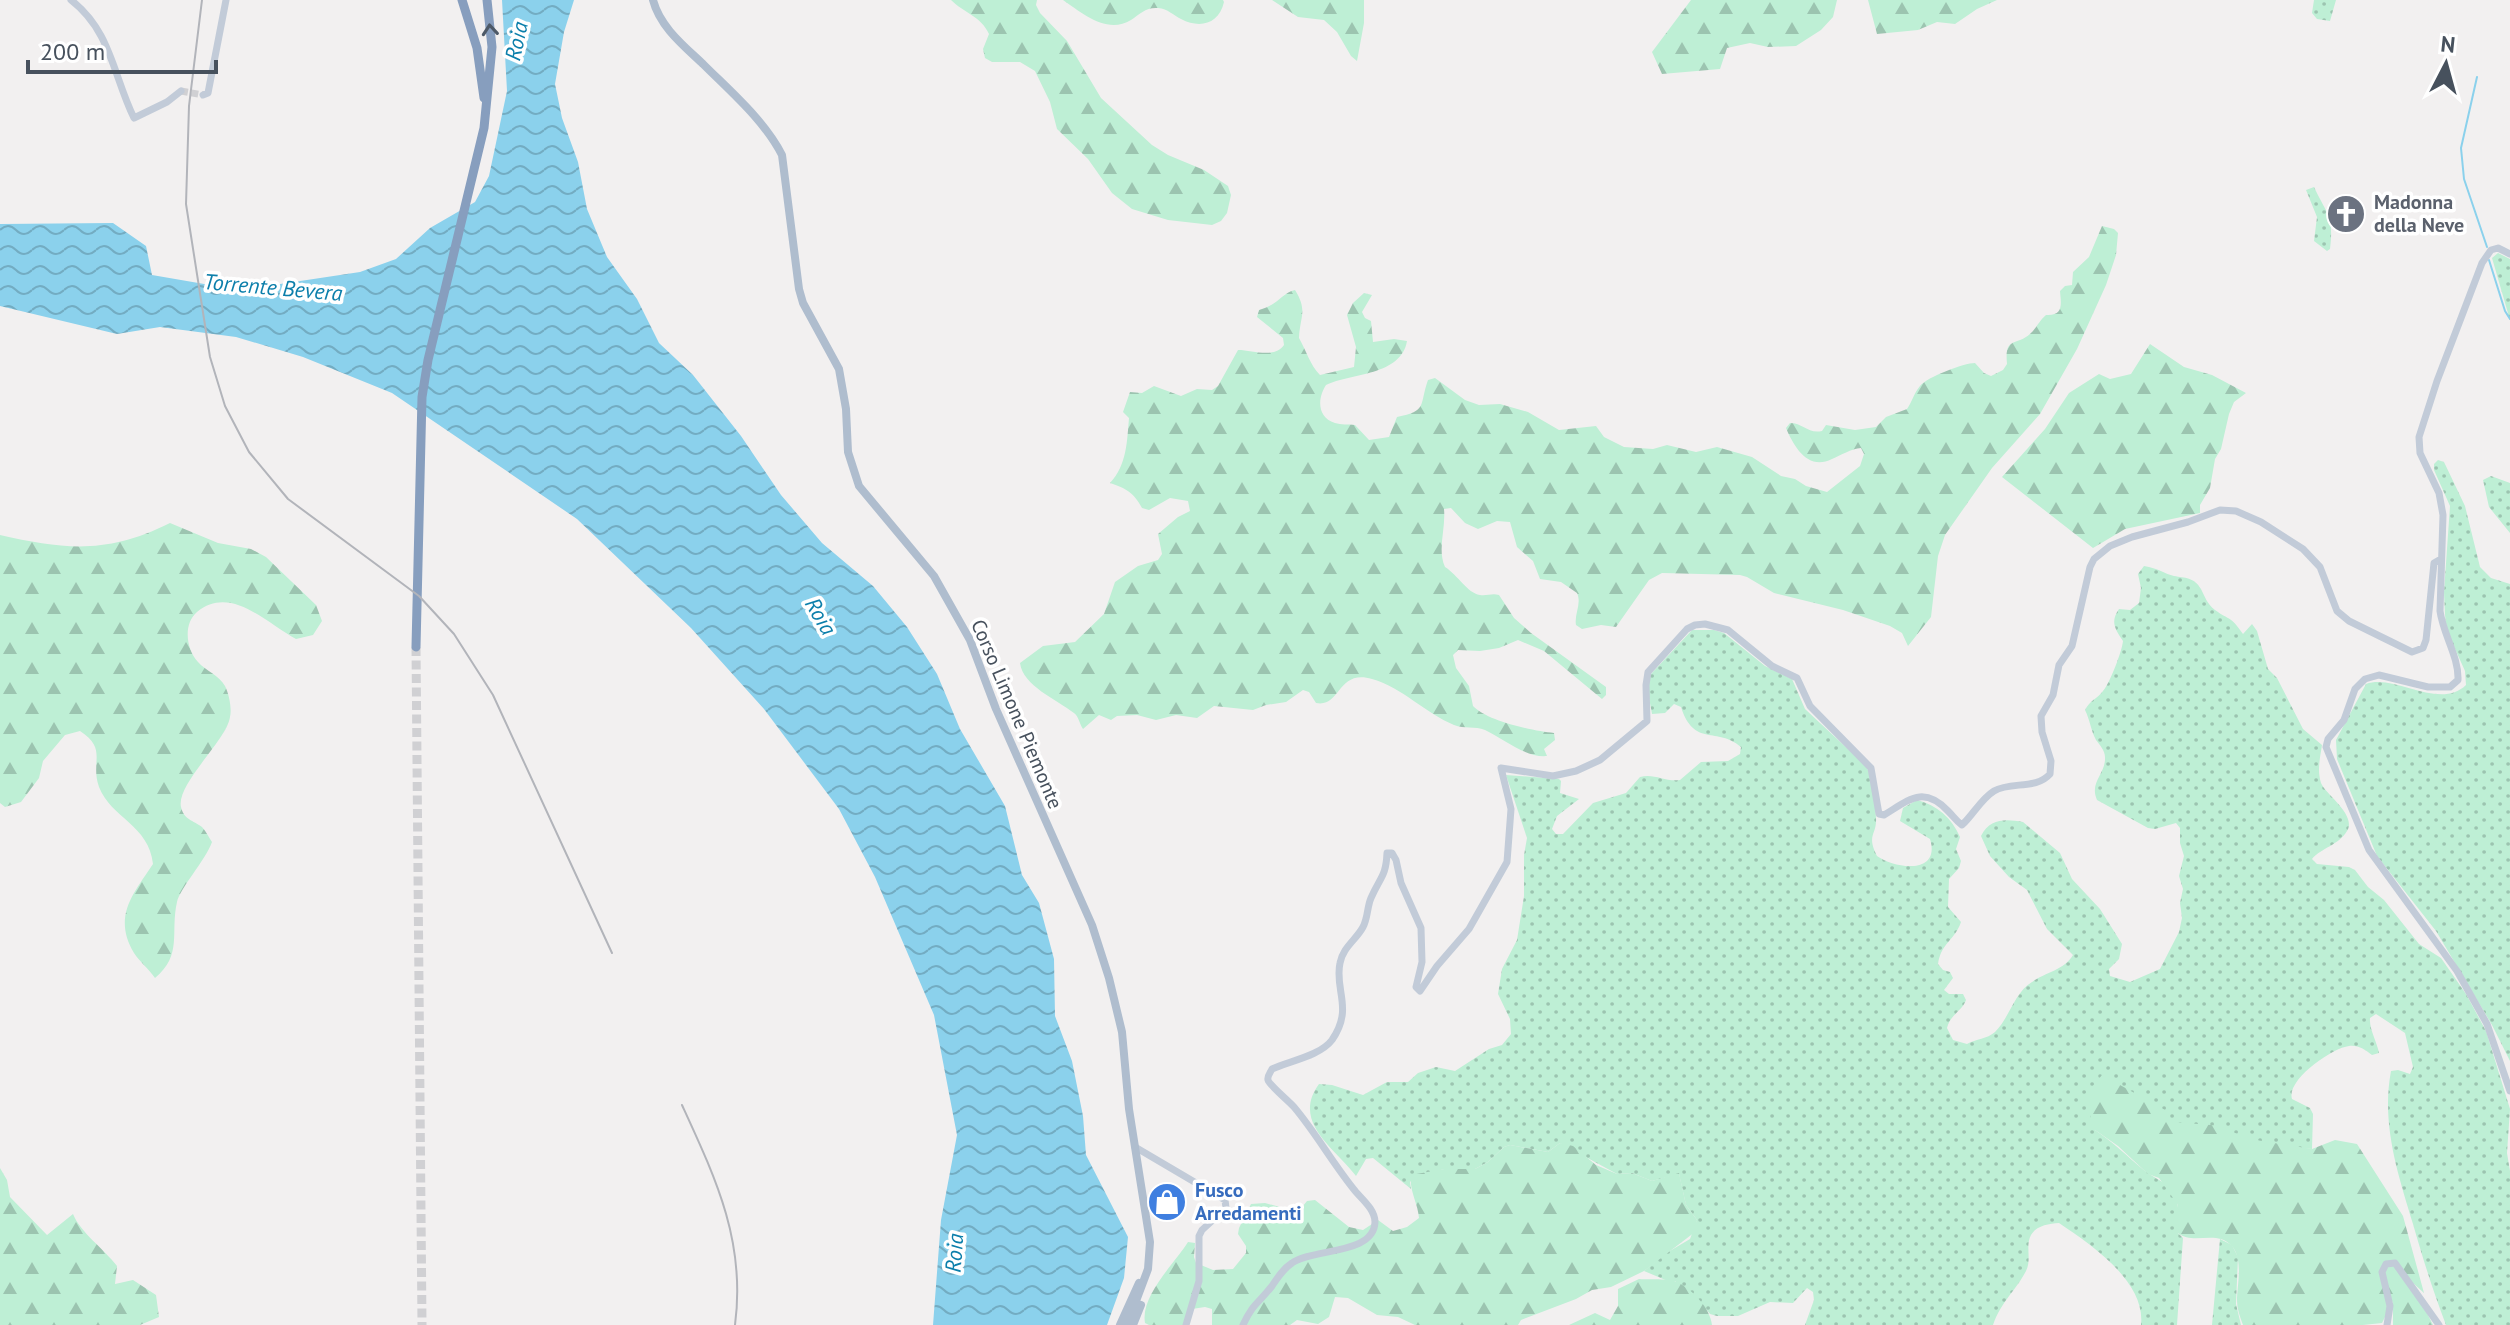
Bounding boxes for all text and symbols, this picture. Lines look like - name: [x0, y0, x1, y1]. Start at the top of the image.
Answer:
- water label: Roia: [498, 19, 534, 63]
- one-way arrow: [482, 23, 499, 36]
- scale bar: [28, 24, 216, 74]
- north arrow: [2406, 24, 2486, 104]
- text: N: [2439, 29, 2457, 59]
- text: 200 m: [40, 36, 105, 67]
- place label: Madonna della Neve: [2374, 189, 2464, 238]
- church icon: Madonna della Neve: [2325, 193, 2367, 235]
- water label: Torrente Bevera: [202, 267, 344, 307]
- water label: Roia: [799, 592, 843, 640]
- street label: Corso Limone Piemonte: [965, 615, 1069, 813]
- place label: Fusco Arredamenti: [1195, 1177, 1302, 1226]
- shop icon: Fusco Arredamenti: [1146, 1181, 1188, 1223]
- water label: Roia: [939, 1232, 969, 1273]

